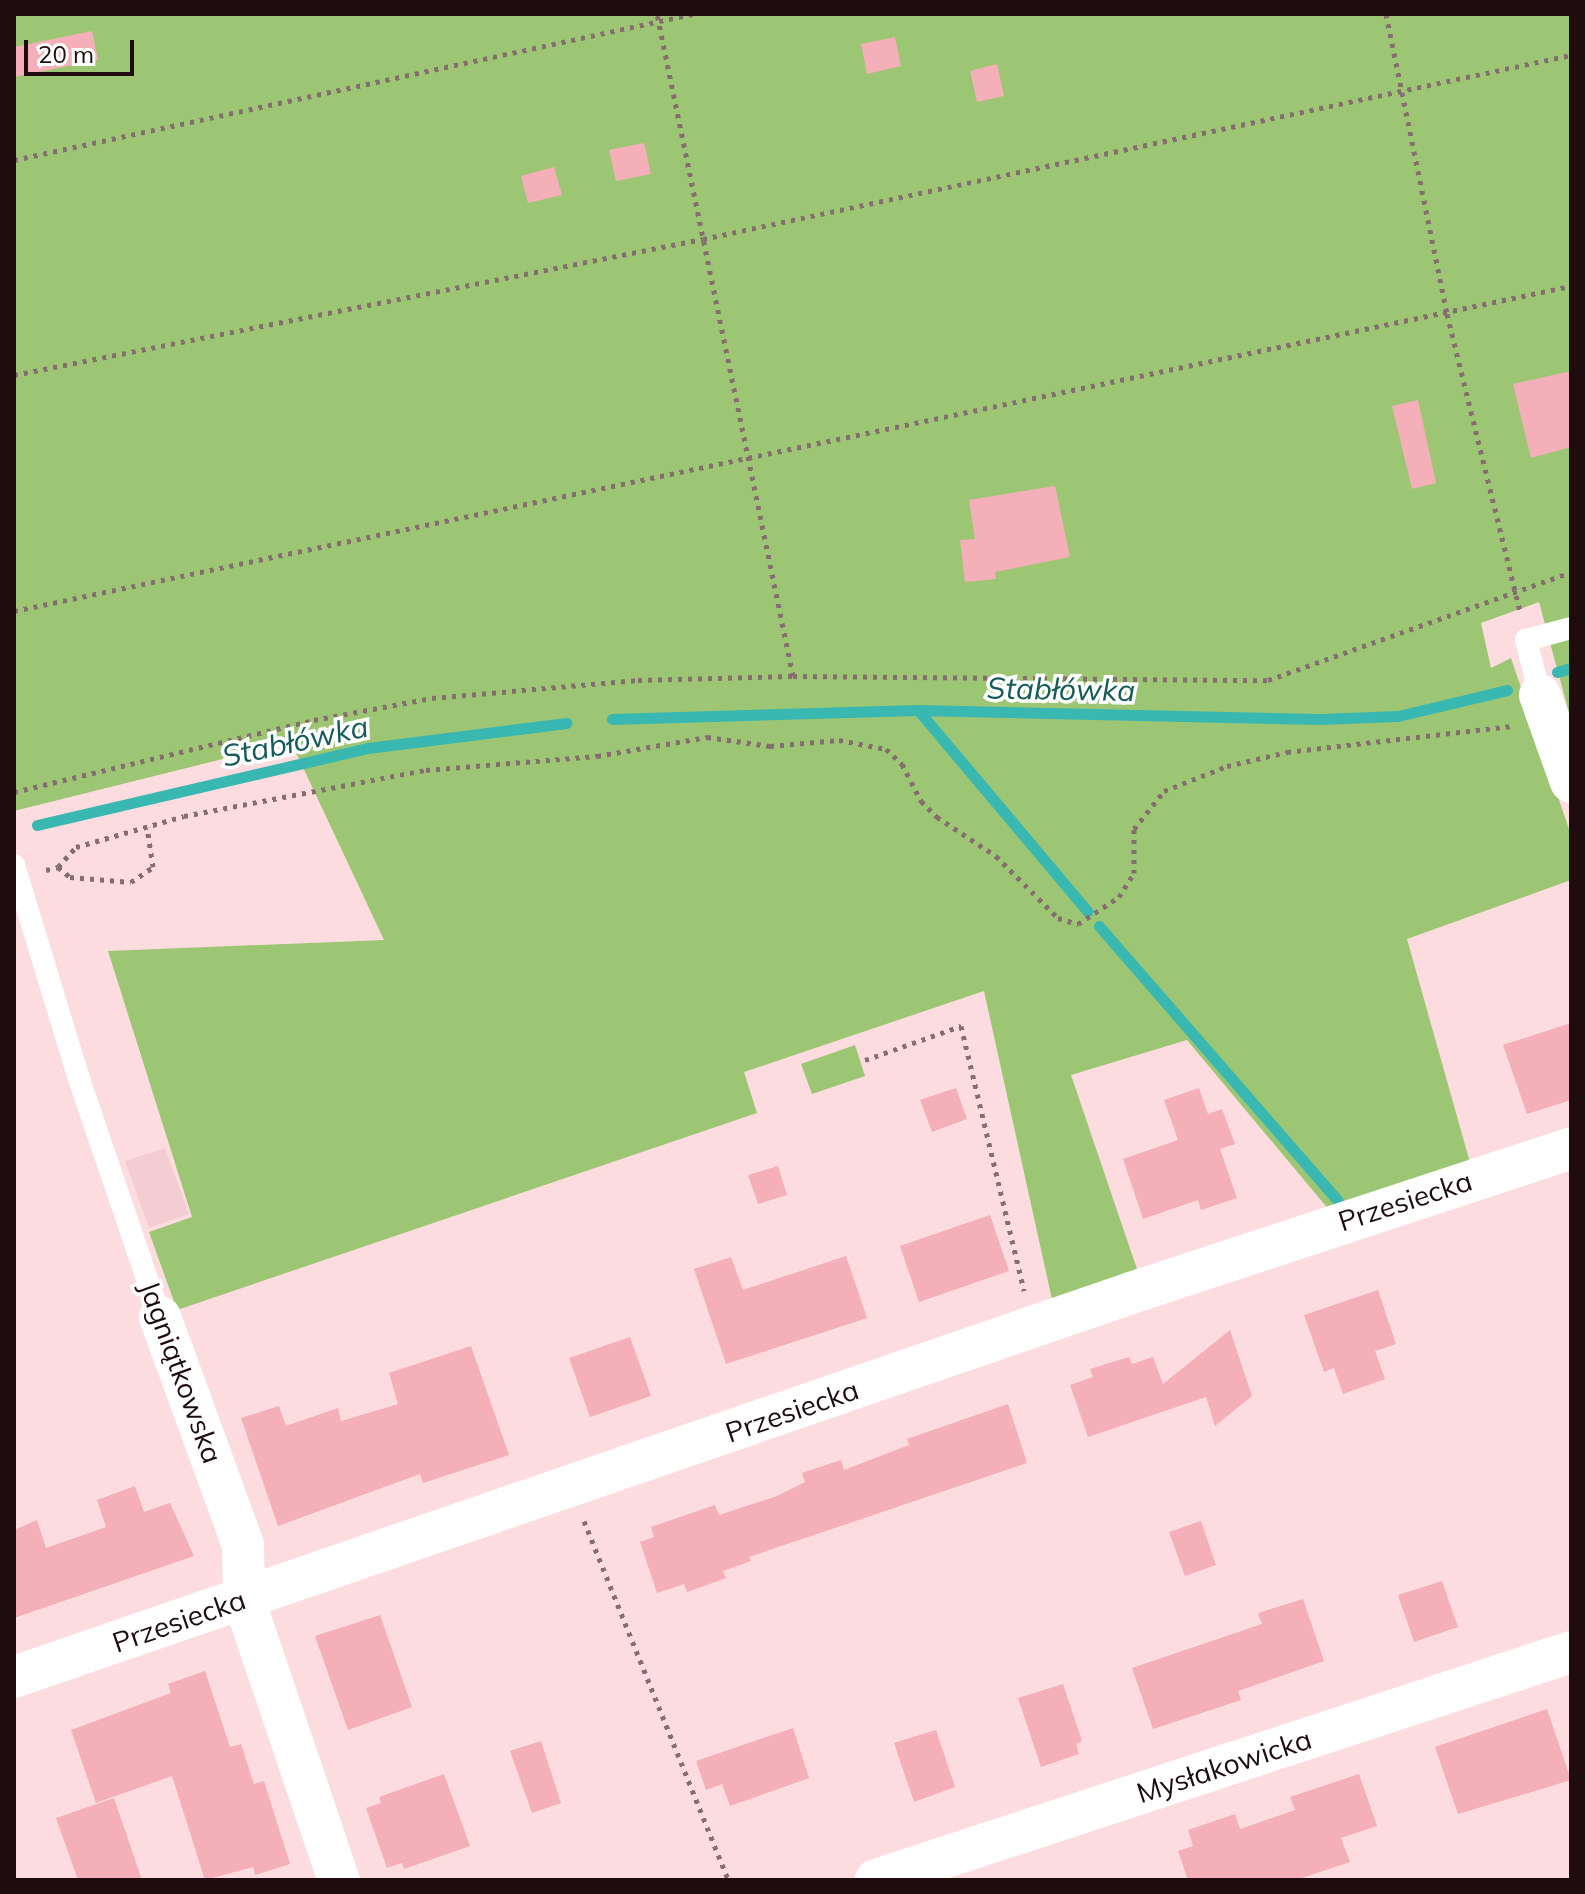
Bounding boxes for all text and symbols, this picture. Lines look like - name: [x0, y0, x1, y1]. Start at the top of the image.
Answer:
- scale bar: [28, 24, 138, 74]
- text: 20 m: [38, 39, 94, 69]
- water label: Stabłówka: [986, 670, 1136, 708]
- water label: Stabłówka: [219, 708, 371, 774]
- street label: Przesiecka: [1334, 1164, 1476, 1238]
- street label: Jagniątkowska: [132, 1276, 230, 1468]
- street label: Przesiecka: [721, 1373, 863, 1449]
- street label: Przesiecka: [108, 1583, 250, 1659]
- street label: Mysłakowicka: [1132, 1722, 1316, 1810]

